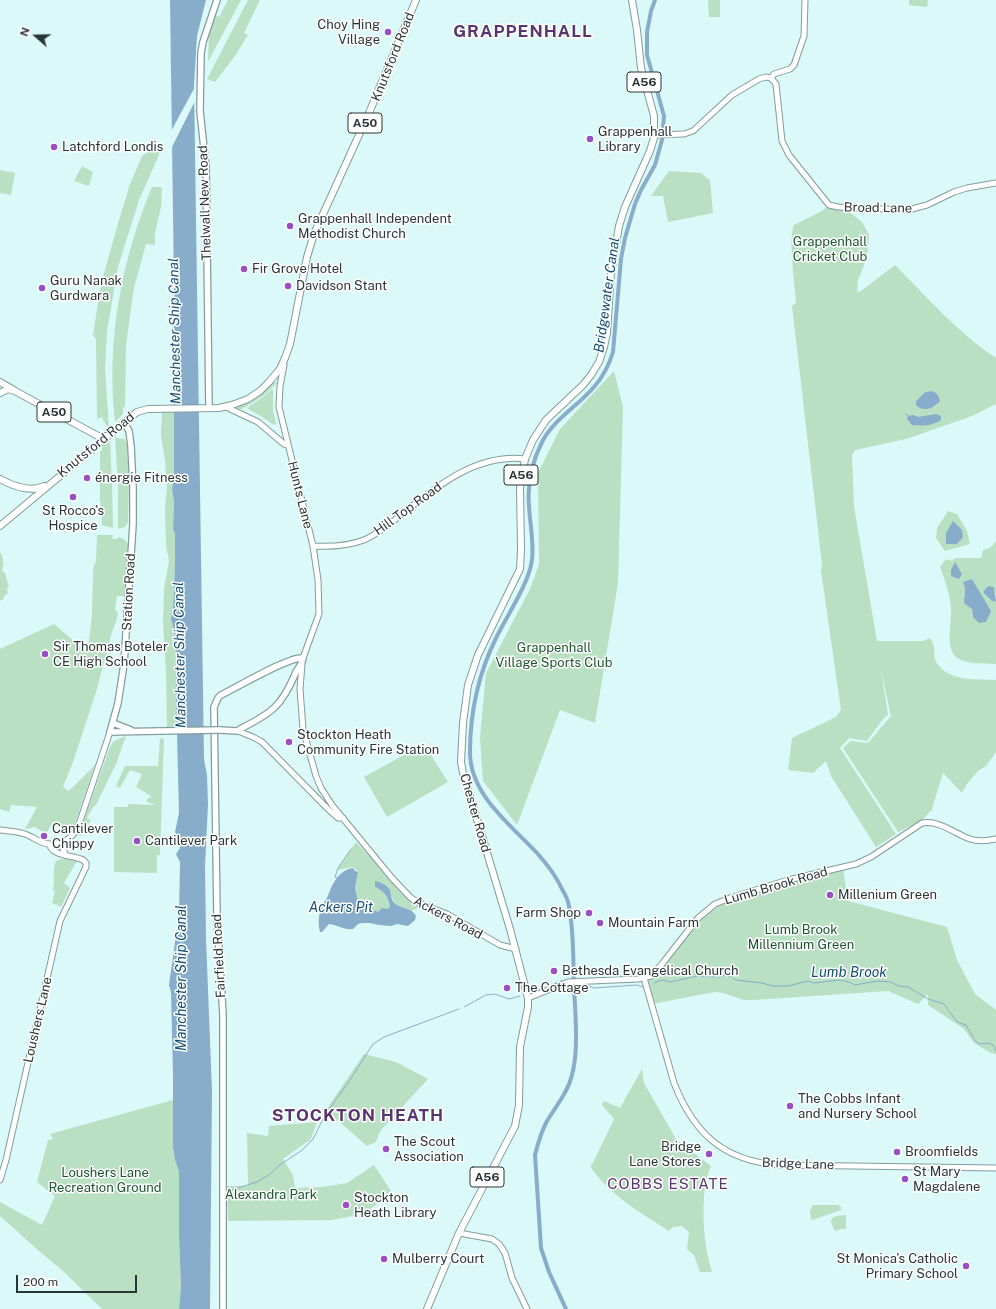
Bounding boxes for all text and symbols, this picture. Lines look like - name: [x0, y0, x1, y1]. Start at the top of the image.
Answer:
- street label: Knutsford Road: [368, 10, 418, 104]
- north arrow: [16, 16, 56, 56]
- place label: Choy Hing Village: [317, 17, 380, 48]
- district label: GRAPPENHALL: [453, 22, 593, 42]
- text: N: [18, 26, 32, 38]
- marker: Choy Hing Village: [383, 27, 393, 37]
- road number: A56: [627, 72, 661, 92]
- road number: A50: [348, 113, 382, 133]
- place label: Grappenhall Library: [598, 124, 672, 155]
- marker: Grappenhall Library: [585, 134, 595, 144]
- place label: Latchford Londis: [62, 139, 163, 155]
- marker: Latchford Londis: [49, 142, 59, 152]
- street label: Thelwall New Road: [195, 145, 215, 261]
- street label: Broad Lane: [844, 200, 912, 216]
- place label: Grappenhall Independent Methodist Church: [298, 211, 452, 242]
- marker: Grappenhall Independent Methodist Church: [285, 221, 295, 231]
- park label: Grappenhall Cricket Club: [793, 234, 867, 265]
- water label: Bridgewater Canal: [591, 236, 623, 354]
- water label: Manchester Ship Canal: [165, 258, 185, 404]
- place label: Fir Grove Hotel: [252, 261, 343, 277]
- marker: Fir Grove Hotel: [239, 264, 249, 274]
- place label: Guru Nanak Gurdwara: [50, 273, 122, 304]
- place label: Davidson Stant: [296, 278, 387, 294]
- marker: Davidson Stant: [283, 281, 293, 291]
- marker: Guru Nanak Gurdwara: [37, 283, 47, 293]
- road number: A50: [37, 402, 71, 422]
- street label: Knutsford Road: [54, 409, 138, 481]
- street label: Hunts Lane: [284, 460, 316, 530]
- road number: A56: [504, 465, 538, 485]
- place label: énergie Fitness: [95, 470, 188, 486]
- marker: énergie Fitness: [82, 473, 92, 483]
- street label: Hill Top Road: [371, 479, 445, 539]
- marker: St Rocco's Hospice: [68, 492, 78, 502]
- place label: St Rocco's Hospice: [42, 503, 104, 534]
- street label: Station Road: [119, 553, 139, 631]
- water label: Manchester Ship Canal: [170, 582, 190, 728]
- place label: Sir Thomas Boteler CE High School: [53, 639, 168, 670]
- park label: Grappenhall Village Sports Club: [496, 640, 612, 671]
- marker: Sir Thomas Boteler CE High School: [40, 649, 50, 659]
- place label: Stockton Heath Community Fire Station: [297, 727, 439, 758]
- marker: Stockton Heath Community Fire Station: [284, 737, 294, 747]
- street label: Chester Road: [456, 772, 494, 854]
- place label: Cantilever Chippy: [52, 821, 113, 852]
- marker: Cantilever Chippy: [39, 831, 49, 841]
- place label: Cantilever Park: [145, 833, 237, 849]
- marker: Cantilever Park: [132, 836, 142, 846]
- street label: Lumb Brook Road: [722, 864, 830, 908]
- place label: Millenium Green: [838, 887, 937, 903]
- marker: Millenium Green: [825, 890, 835, 900]
- street label: Ackers Road: [411, 893, 485, 943]
- water label: Ackers Pit: [309, 900, 373, 916]
- water label: Manchester Ship Canal: [174, 905, 190, 1051]
- place label: Farm Shop: [515, 905, 581, 921]
- marker: Farm Shop: [584, 908, 594, 918]
- street label: Fairfield Road: [209, 914, 229, 998]
- place label: Mountain Farm: [608, 915, 699, 931]
- marker: Mountain Farm: [595, 918, 605, 928]
- park label: Lumb Brook Millennium Green: [748, 922, 854, 953]
- place label: Bethesda Evangelical Church: [562, 963, 738, 979]
- water label: Lumb Brook: [811, 965, 887, 981]
- marker: Bethesda Evangelical Church: [549, 966, 559, 976]
- street label: Loushers Lane: [21, 976, 55, 1064]
- place label: The Cottage: [515, 980, 589, 996]
- marker: The Cottage: [502, 983, 512, 993]
- place label: The Cobbs Infant and Nursery School: [798, 1091, 917, 1122]
- marker: The Cobbs Infant and Nursery School: [785, 1101, 795, 1111]
- district label: STOCKTON HEATH: [272, 1106, 444, 1126]
- place label: The Scout Association: [394, 1134, 464, 1165]
- place label: Bridge Lane Stores: [629, 1139, 701, 1170]
- marker: The Scout Association: [381, 1144, 391, 1154]
- place label: Broomfields: [905, 1144, 978, 1160]
- marker: Broomfields: [892, 1147, 902, 1157]
- marker: Bridge Lane Stores: [704, 1149, 714, 1159]
- street label: Bridge Lane: [762, 1155, 834, 1173]
- place label: St Mary Magdalene: [913, 1164, 980, 1195]
- park label: Loushers Lane Recreation Ground: [48, 1165, 162, 1196]
- road number: A56: [470, 1167, 504, 1187]
- marker: St Mary Magdalene: [900, 1174, 910, 1184]
- district label: COBBS ESTATE: [607, 1175, 729, 1193]
- park label: Alexandra Park: [225, 1187, 317, 1203]
- place label: Stockton Heath Library: [354, 1190, 437, 1221]
- marker: Stockton Heath Library: [341, 1200, 351, 1210]
- place label: Mulberry Court: [392, 1251, 484, 1267]
- place label: St Monica's Catholic Primary School: [837, 1251, 958, 1282]
- marker: Mulberry Court: [379, 1254, 389, 1264]
- marker: St Monica's Catholic Primary School: [961, 1261, 971, 1271]
- scale bar: [18, 1267, 139, 1293]
- text: 200 m: [23, 1275, 58, 1289]

